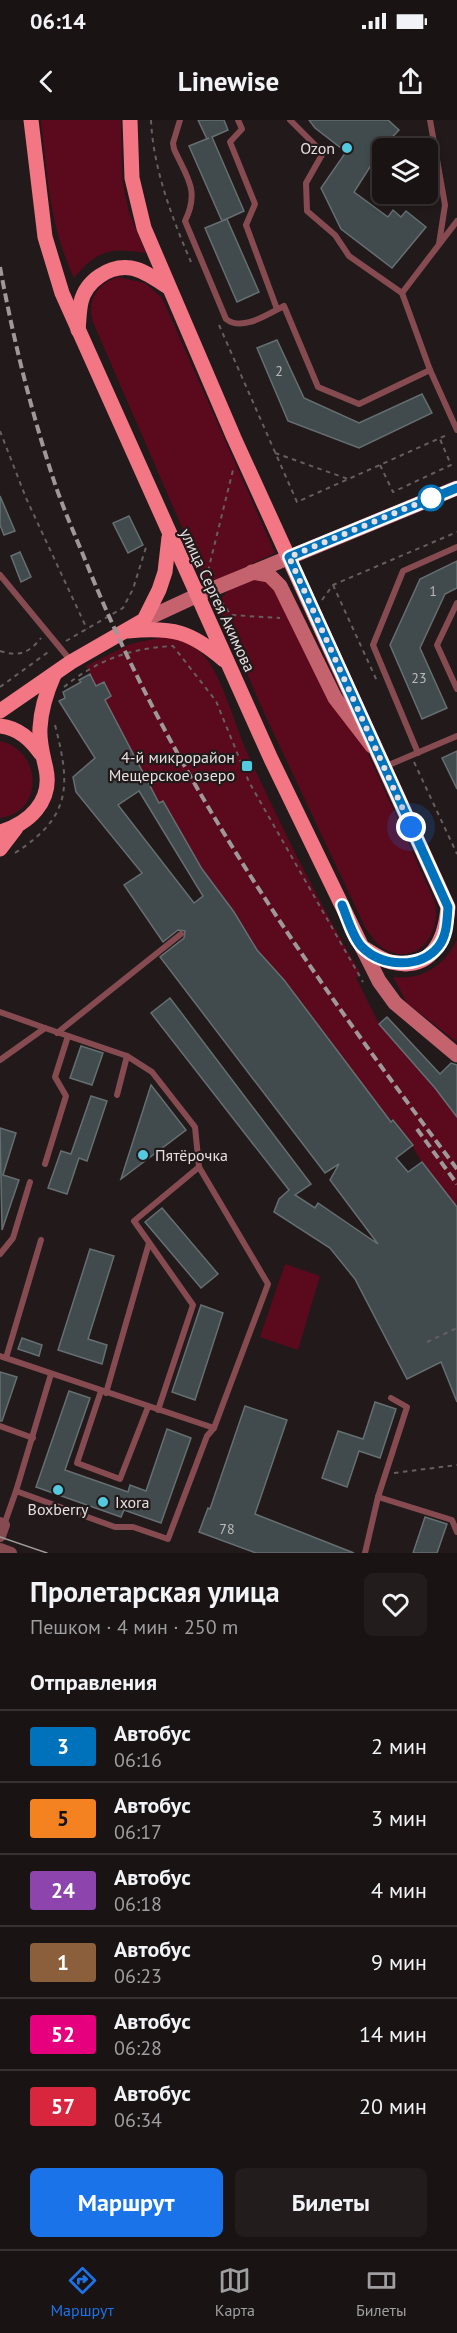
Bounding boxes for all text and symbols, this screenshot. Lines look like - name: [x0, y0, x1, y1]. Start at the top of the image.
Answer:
- text: 06:14: [30, 7, 86, 35]
- text: Linewise: [178, 64, 279, 98]
- icon: back: [30, 65, 63, 98]
- icon: share: [394, 65, 427, 98]
- place label: Ozon: [300, 138, 335, 158]
- map controls: [372, 138, 438, 204]
- button: layers: [372, 138, 438, 204]
- marker: Ozon: [340, 141, 354, 155]
- house number: 2: [275, 362, 283, 380]
- unlabelled marker: [418, 485, 444, 511]
- street label: улица Сергея Акимова: [176, 525, 260, 675]
- house number: 1: [429, 582, 437, 600]
- house number: 23: [411, 669, 427, 687]
- place label: 4-й микрорайон Мещерское озеро: [109, 747, 235, 785]
- marker: 4-й микрорайон Мещерское озеро: [240, 759, 254, 773]
- your location: [396, 812, 426, 842]
- place label: Пятёрочка: [155, 1145, 228, 1165]
- marker: Пятёрочка: [136, 1148, 150, 1162]
- marker: Boxberry: [51, 1483, 65, 1497]
- place label: Ixora: [115, 1492, 149, 1512]
- marker: Ixora: [96, 1495, 110, 1509]
- place label: Boxberry: [28, 1499, 89, 1519]
- house number: 78: [219, 1520, 235, 1538]
- text: Пролетарская улица: [30, 1573, 280, 1610]
- button: heart: [364, 1573, 427, 1636]
- text: Пешком · 4 мин · 250 m: [30, 1614, 238, 1640]
- text: Отправления: [30, 1668, 157, 1696]
- text: Автобус: [114, 1719, 191, 1747]
- text: 2 мин: [371, 1732, 427, 1760]
- text: 3: [57, 1733, 69, 1760]
- text: 06:16: [114, 1747, 162, 1773]
- text: Автобус: [114, 1791, 191, 1819]
- text: 3 мин: [371, 1804, 427, 1832]
- text: 5: [57, 1805, 69, 1832]
- text: 06:17: [114, 1819, 162, 1845]
- text: Автобус: [114, 1863, 191, 1891]
- text: 4 мин: [371, 1876, 427, 1904]
- text: 24: [51, 1877, 75, 1904]
- text: 06:18: [114, 1891, 162, 1917]
- text: Автобус: [114, 1935, 191, 1963]
- text: 9 мин: [371, 1948, 427, 1976]
- text: 1: [57, 1949, 69, 1976]
- text: 06:23: [114, 1963, 162, 1989]
- text: Автобус: [114, 2007, 191, 2035]
- text: 14 мин: [359, 2020, 427, 2048]
- text: 52: [51, 2021, 75, 2048]
- text: 06:28: [114, 2035, 162, 2061]
- text: Автобус: [114, 2079, 191, 2107]
- text: 20 мин: [359, 2092, 427, 2120]
- text: 57: [51, 2093, 75, 2120]
- text: 06:34: [114, 2107, 162, 2133]
- button: Маршрут: [30, 2168, 223, 2237]
- button: Билеты: [235, 2168, 427, 2237]
- tab: Маршрут: [50, 2264, 114, 2320]
- tab: Карта: [215, 2264, 255, 2320]
- tab: Билеты: [356, 2264, 407, 2320]

